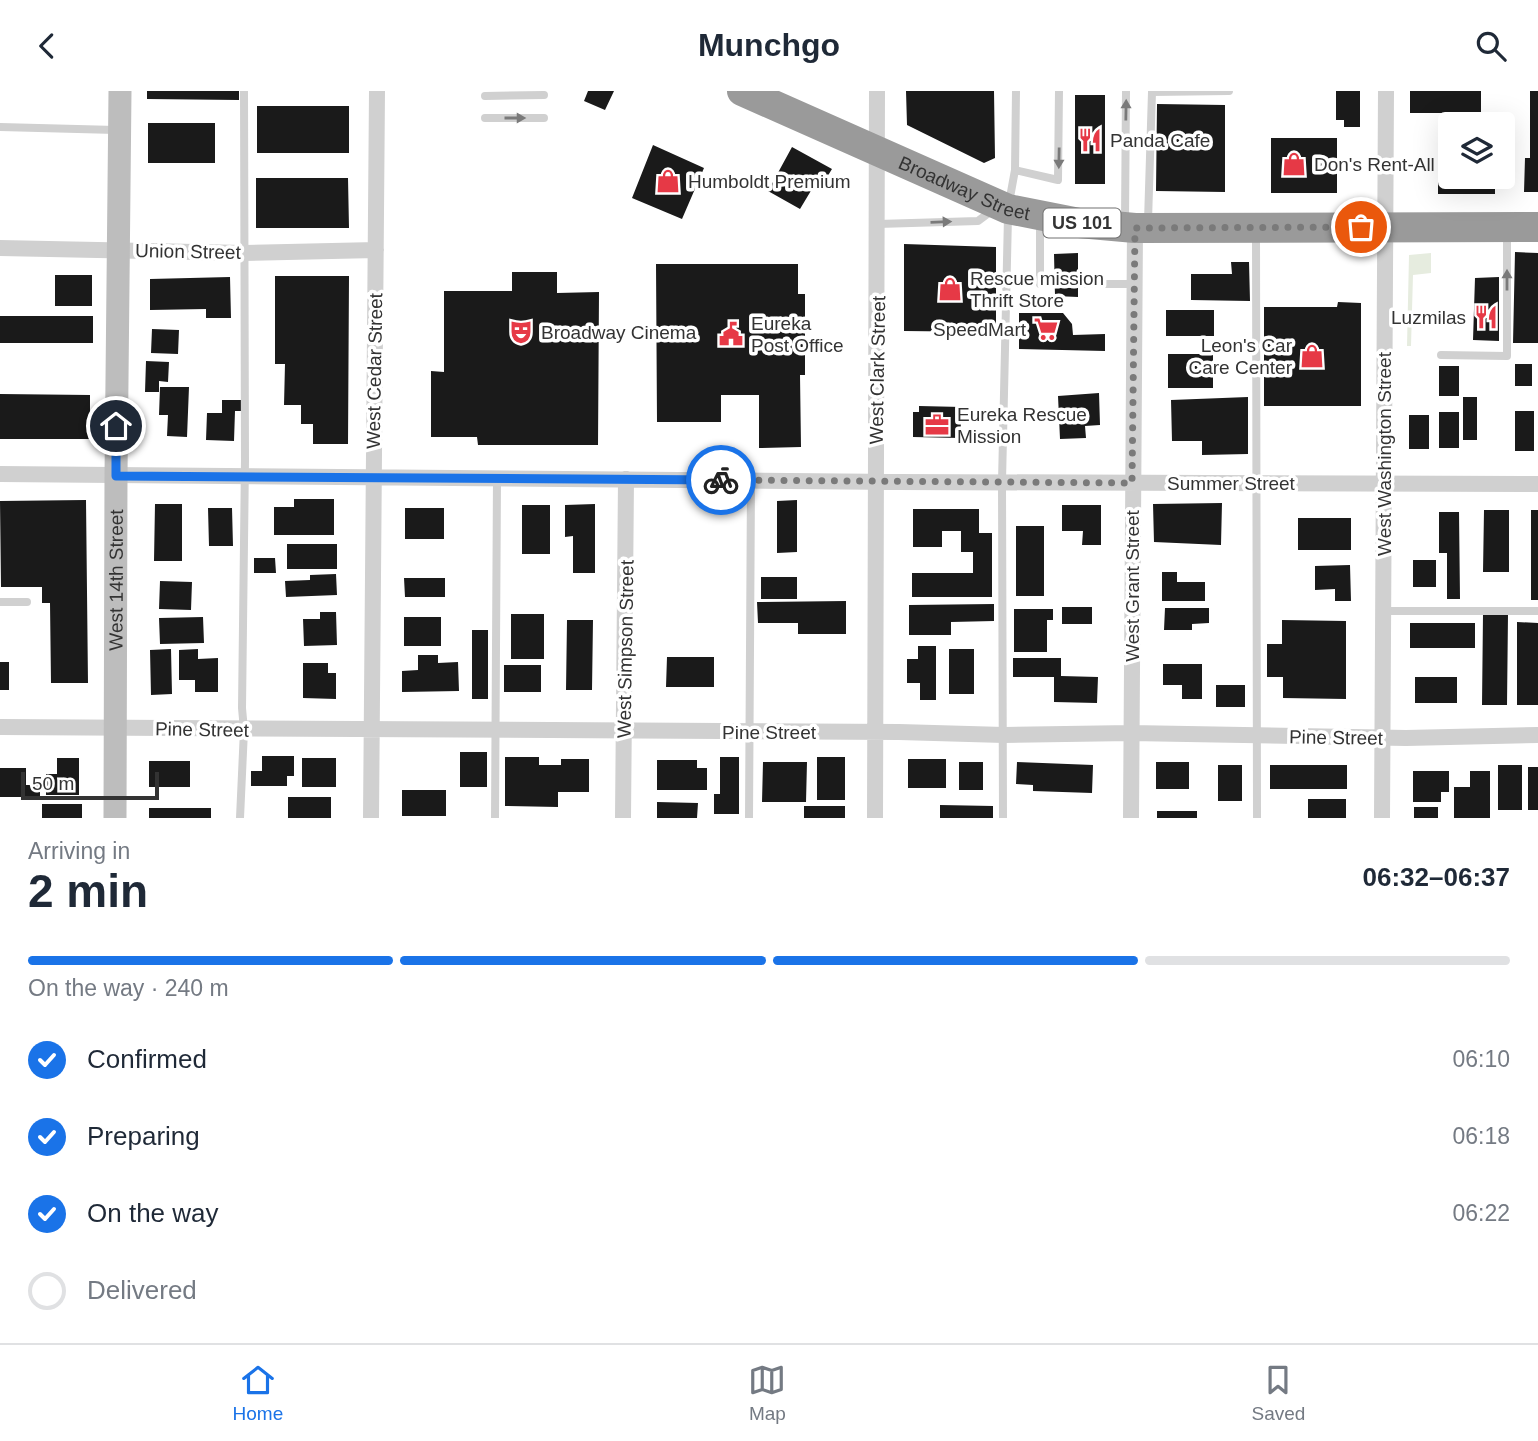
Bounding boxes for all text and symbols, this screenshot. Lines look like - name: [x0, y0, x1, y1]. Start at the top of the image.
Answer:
- icon: back: [28, 27, 66, 65]
- text: Munchgo: [698, 27, 840, 63]
- icon: search: [1472, 27, 1510, 65]
- one-way arrow: [1120, 99, 1132, 121]
- one-way arrow: [504, 112, 526, 124]
- map controls: [1438, 112, 1515, 189]
- button: layers: [1438, 112, 1515, 189]
- restaurant icon: Panda Cafe: [1076, 126, 1104, 154]
- place label: Panda Cafe: [1110, 130, 1210, 151]
- one-way arrow: [1053, 147, 1064, 169]
- shop icon: Don's Rent-All: [1280, 150, 1308, 178]
- street label: Broadway Street: [895, 152, 1033, 224]
- place label: Don's Rent-All: [1314, 154, 1435, 175]
- shop icon: Humboldt Premium: [654, 167, 682, 195]
- place label: Humboldt Premium: [688, 171, 851, 192]
- pin: [1331, 197, 1391, 257]
- icon: bag: [1342, 208, 1380, 246]
- road number: US 101: [1044, 209, 1120, 237]
- one-way arrow: [930, 216, 952, 227]
- street label: Union Street: [135, 240, 242, 263]
- place label: Rescue mission Thrift Store: [970, 268, 1104, 311]
- one-way arrow: [1501, 268, 1513, 290]
- shop icon: Rescue mission Thrift Store: [936, 275, 964, 303]
- street label: West Cedar Street: [363, 292, 386, 449]
- street label: West Clark Street: [866, 295, 889, 444]
- restaurant icon: Luzmilas: [1472, 303, 1500, 331]
- place label: Luzmilas: [1391, 307, 1466, 328]
- place label: Eureka Post Office: [751, 313, 844, 356]
- supermarket icon: SpeedMart: [1032, 315, 1060, 343]
- theatre icon: Broadway Cinema: [507, 318, 535, 346]
- place label: SpeedMart: [933, 319, 1027, 340]
- public building icon: Eureka Post Office: [717, 320, 745, 348]
- place label: Broadway Cinema: [541, 322, 697, 343]
- place label: Leon's Car Care Center: [1189, 335, 1293, 378]
- shop icon: Leon's Car Care Center: [1298, 342, 1326, 370]
- street label: West Washington Street: [1374, 351, 1395, 556]
- pin: [86, 396, 146, 456]
- place label: Eureka Rescue Mission: [957, 404, 1087, 447]
- icon: home: [97, 407, 135, 445]
- office icon: Eureka Rescue Mission: [923, 411, 951, 439]
- courier: [686, 445, 756, 515]
- icon: bike: [702, 461, 740, 499]
- street label: Summer Street: [1167, 473, 1296, 494]
- street label: West 14th Street: [105, 509, 127, 651]
- street label: West Grant Street: [1122, 509, 1143, 662]
- street label: West Simpson Street: [613, 559, 638, 738]
- street label: Pine Street: [155, 718, 250, 741]
- street label: Pine Street: [722, 722, 817, 743]
- street label: Pine Street: [1289, 726, 1384, 749]
- scale bar: [21, 769, 159, 801]
- text: 50 m: [32, 773, 74, 794]
- text: Arriving in: [28, 838, 130, 864]
- text: 06:32–06:37: [1363, 862, 1510, 892]
- text: 2 min: [28, 865, 148, 917]
- text: On the way · 240 m: [28, 975, 229, 1001]
- icon: check: [28, 1041, 66, 1079]
- text: Confirmed: [87, 1044, 207, 1074]
- text: 06:10: [1452, 1046, 1510, 1072]
- icon: check: [28, 1118, 66, 1156]
- text: Preparing: [87, 1121, 200, 1151]
- text: 06:18: [1452, 1123, 1510, 1149]
- icon: check: [28, 1195, 66, 1233]
- text: On the way: [87, 1198, 219, 1228]
- text: 06:22: [1452, 1200, 1510, 1226]
- text: Delivered: [87, 1275, 197, 1305]
- tab: Home: [233, 1361, 283, 1425]
- tab: Map: [748, 1361, 786, 1425]
- tab: Saved: [1252, 1361, 1305, 1425]

